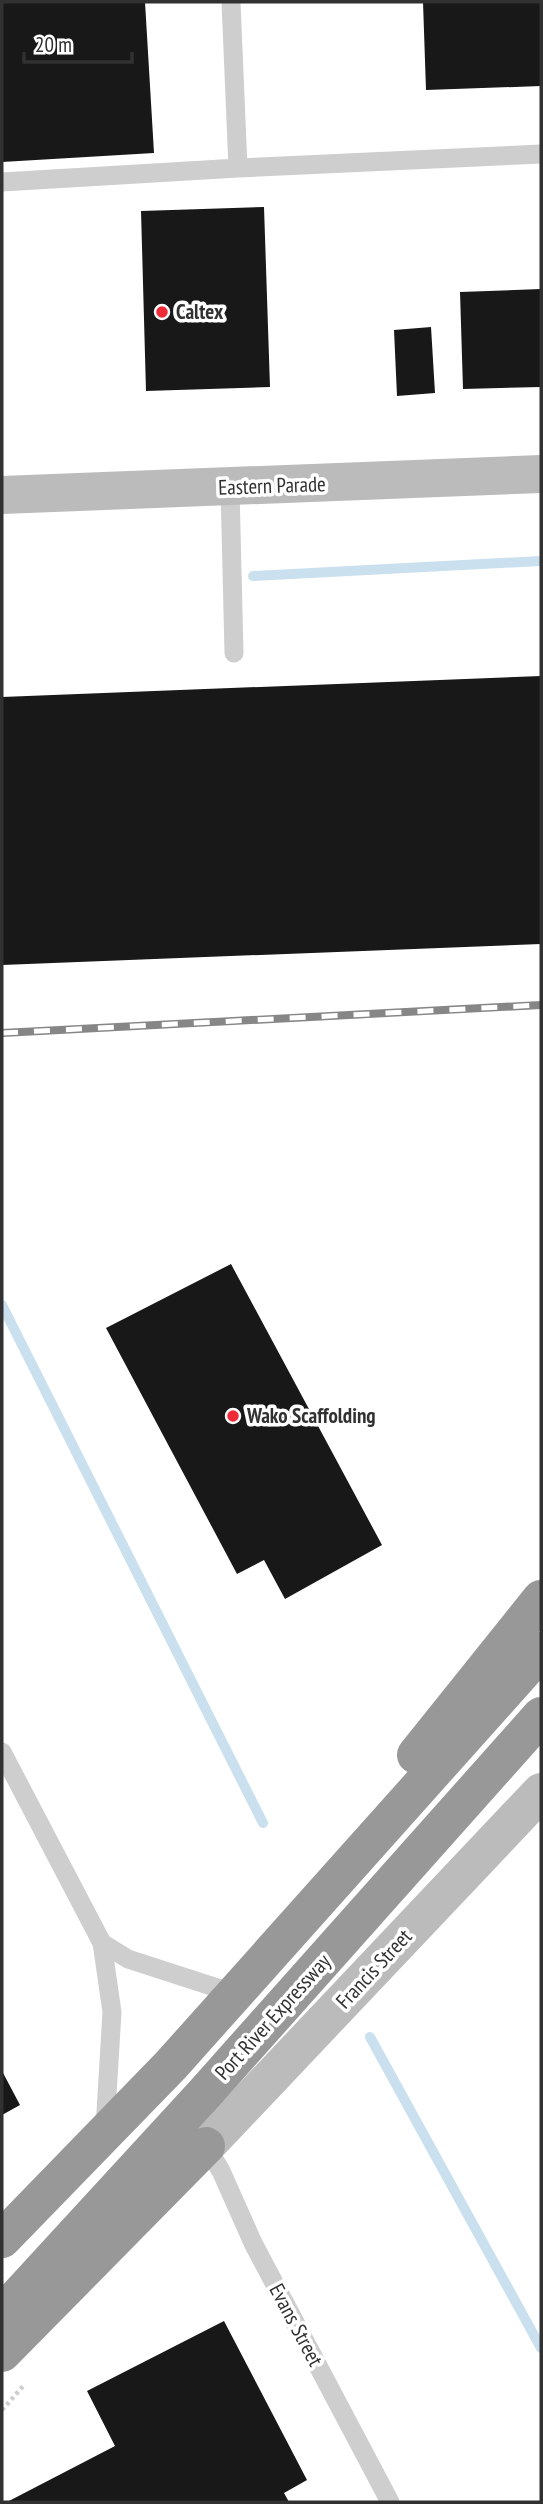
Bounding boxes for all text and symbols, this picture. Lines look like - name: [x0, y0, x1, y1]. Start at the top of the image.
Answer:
- scale bar: [24, 21, 133, 65]
- text: 20 m: [35, 31, 72, 58]
- place label: Caltex: [176, 298, 224, 325]
- marker: Caltex: [154, 304, 170, 320]
- street label: Eastern Parade: [218, 470, 326, 501]
- place label: Wako Scaffolding: [246, 1402, 376, 1429]
- marker: Wako Scaffolding: [225, 1408, 241, 1424]
- street label: Francis Street: [330, 1923, 417, 2014]
- street label: Port River Expressway: [209, 1948, 336, 2085]
- street label: Evans Street: [263, 2279, 330, 2371]

